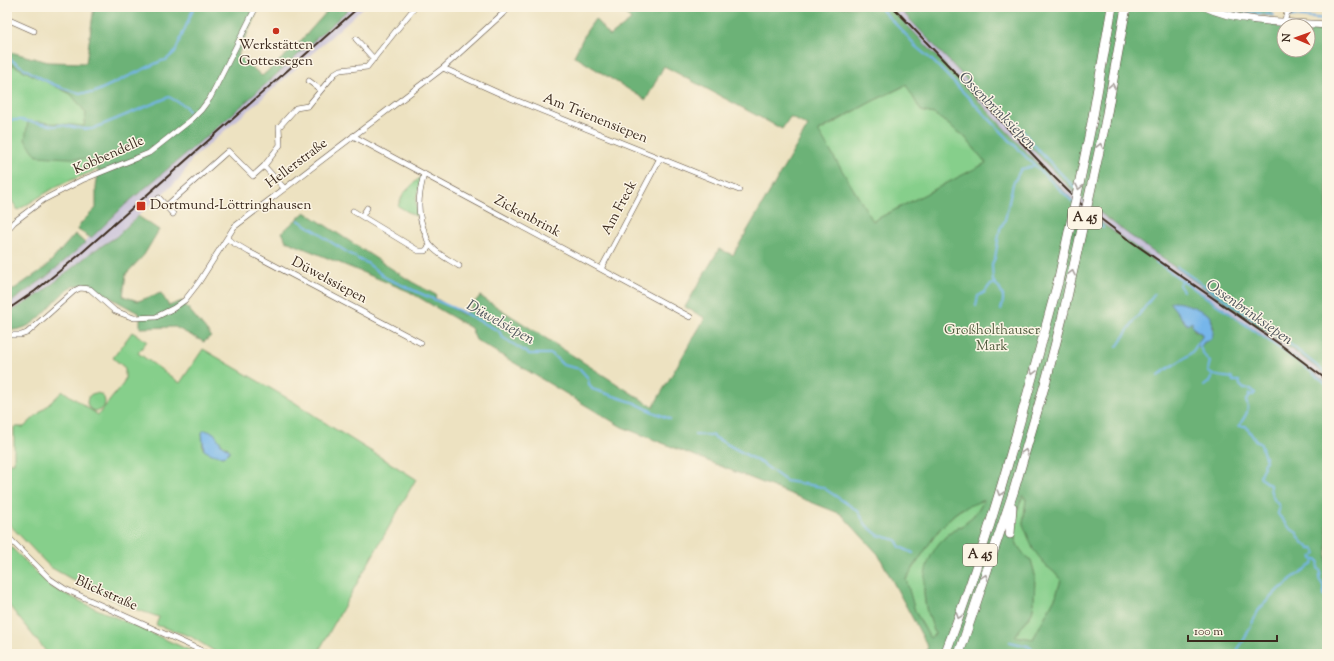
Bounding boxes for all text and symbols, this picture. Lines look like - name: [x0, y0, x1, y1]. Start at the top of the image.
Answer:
- north arrow: [1276, 18, 1316, 58]
- marker: Werkstätten Gottessegen: [271, 26, 281, 36]
- text: N: [1279, 33, 1295, 43]
- place label: Werkstätten Gottessegen: [239, 36, 313, 72]
- water label: Ossenbrinksiepen: [954, 68, 1041, 155]
- one-way arrow: [1107, 83, 1116, 89]
- street label: Am Trienensiepen: [540, 89, 650, 149]
- street label: Kobbendelle: [71, 132, 147, 180]
- street label: Hellerstraße: [262, 134, 332, 194]
- one-way arrow: [1096, 143, 1104, 149]
- street label: Am Freck: [597, 177, 643, 239]
- one-way arrow: [1075, 184, 1083, 190]
- street label: Zickenbrink: [490, 191, 564, 243]
- place label: Dortmund-Löttringhausen: [150, 196, 312, 216]
- marker: Dortmund-Löttringhausen: [135, 200, 147, 212]
- road number: A 45: [1068, 207, 1102, 229]
- street label: Düwelssiepen: [287, 253, 371, 309]
- one-way arrow: [1068, 270, 1076, 276]
- water label: Ossenbrinksiepen: [1201, 275, 1297, 351]
- water label: Düwelsiepen: [462, 296, 538, 350]
- park label: Großholthauser Mark: [944, 321, 1041, 357]
- one-way arrow: [1030, 369, 1038, 375]
- one-way arrow: [1020, 449, 1029, 456]
- one-way arrow: [996, 489, 1005, 496]
- road number: A 45: [963, 544, 997, 566]
- street label: Blickstraße: [72, 571, 140, 617]
- one-way arrow: [980, 574, 989, 581]
- one-way arrow: [955, 612, 964, 619]
- scale bar: [1188, 617, 1277, 643]
- text: 100 m: [1194, 623, 1223, 641]

